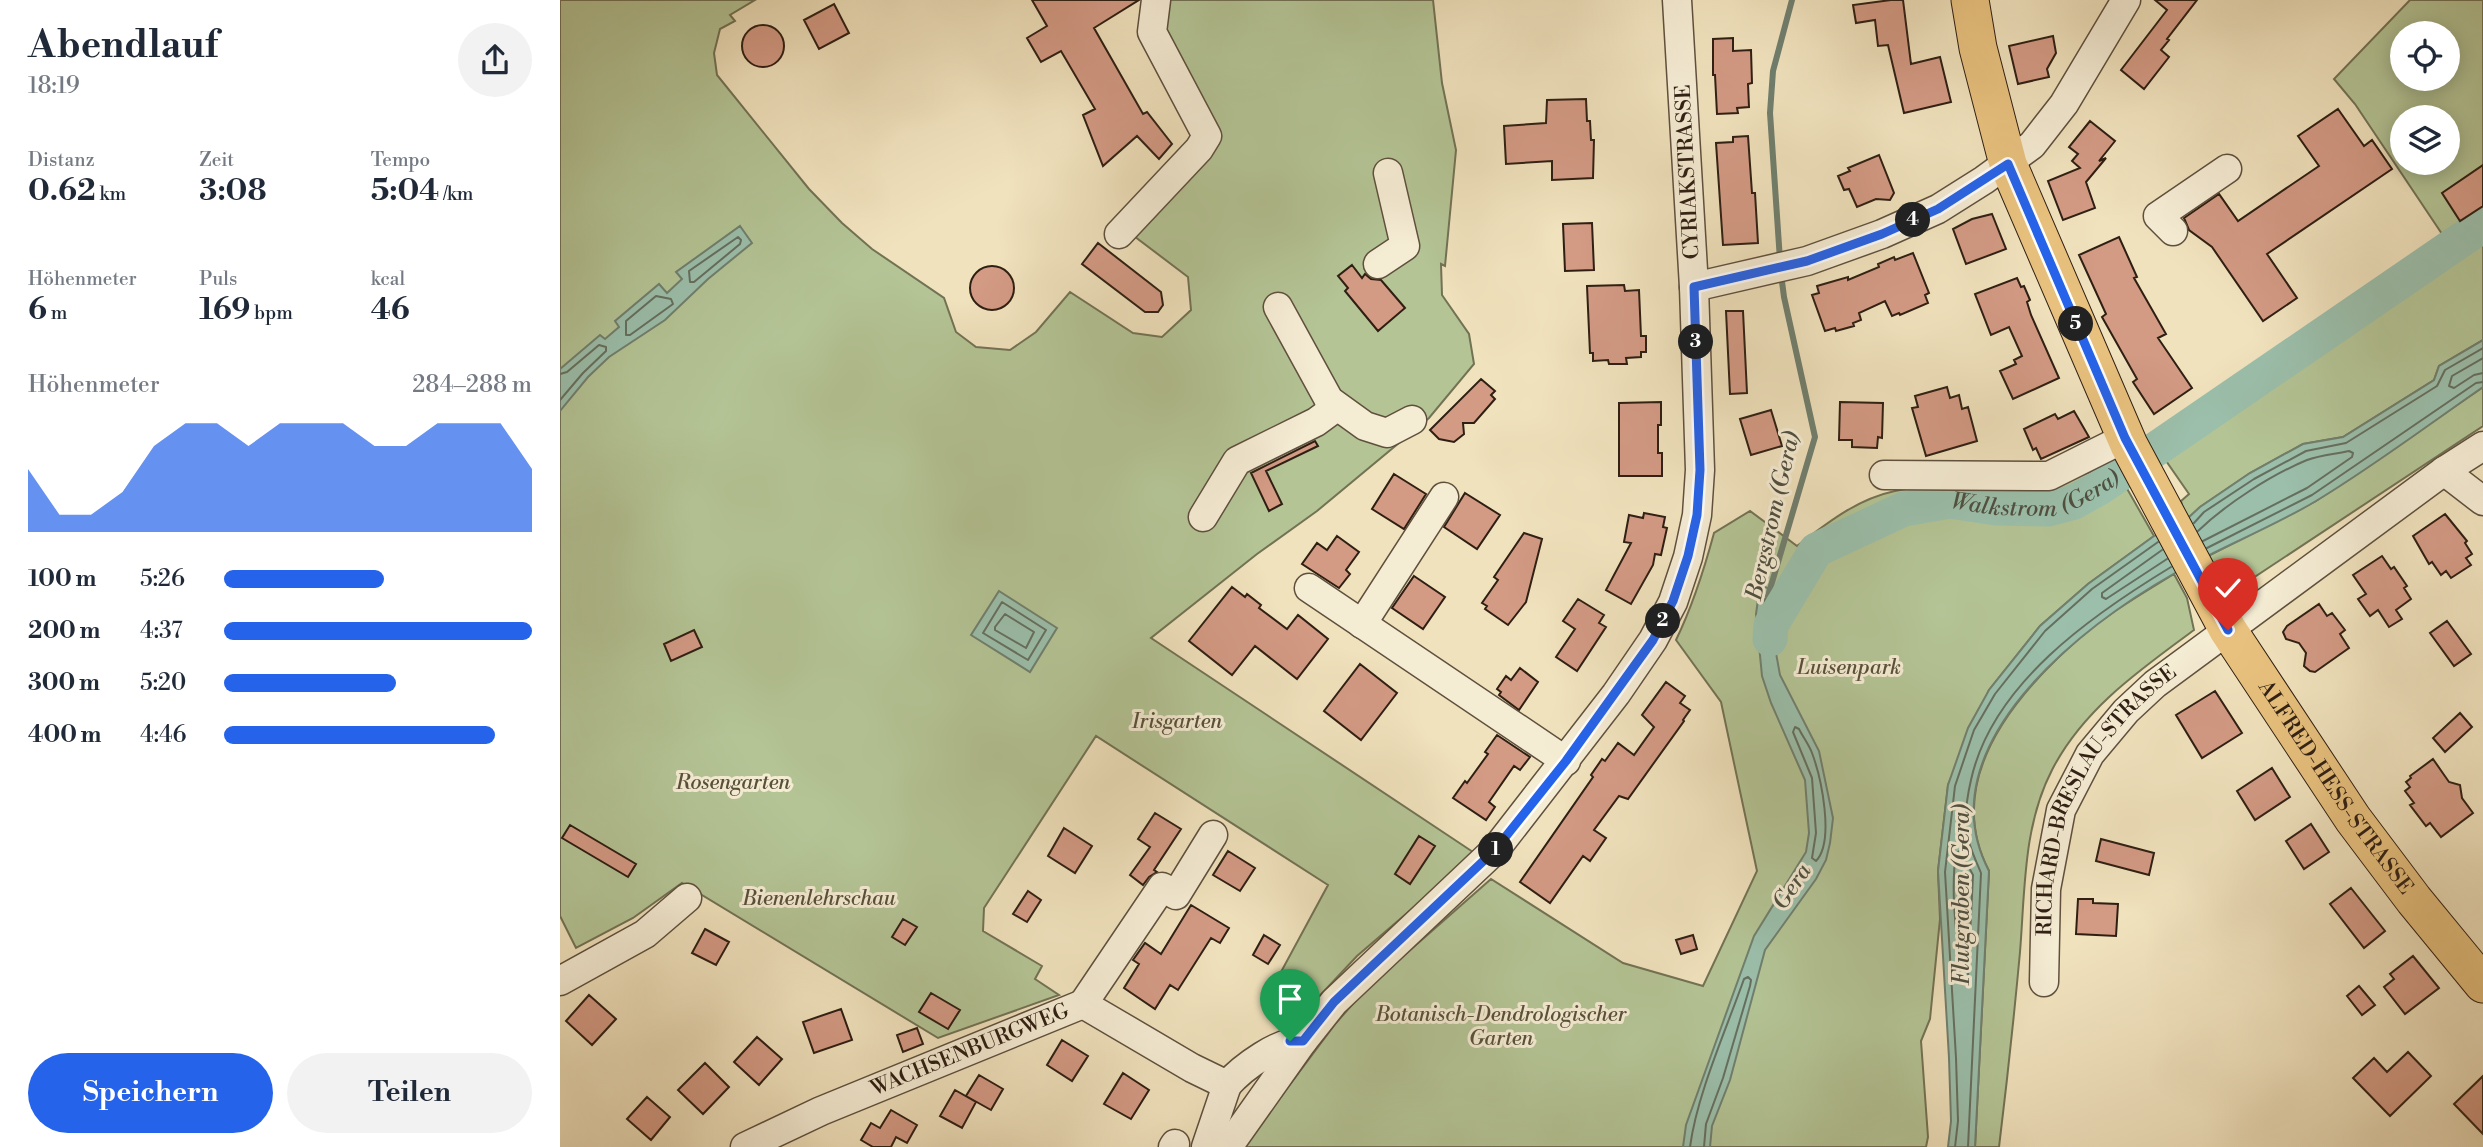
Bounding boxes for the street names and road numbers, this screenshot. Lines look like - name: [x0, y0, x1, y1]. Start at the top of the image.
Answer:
- street label: CYRIAKSTRASSE: [1670, 84, 1706, 260]
- street label: RICHARD-BRESLAU-STRASSE: [2032, 659, 2182, 936]
- street label: ALFRED-HESS-STRASSE: [2252, 675, 2418, 900]
- street label: WACHSENBURGWEG: [866, 998, 1073, 1103]

